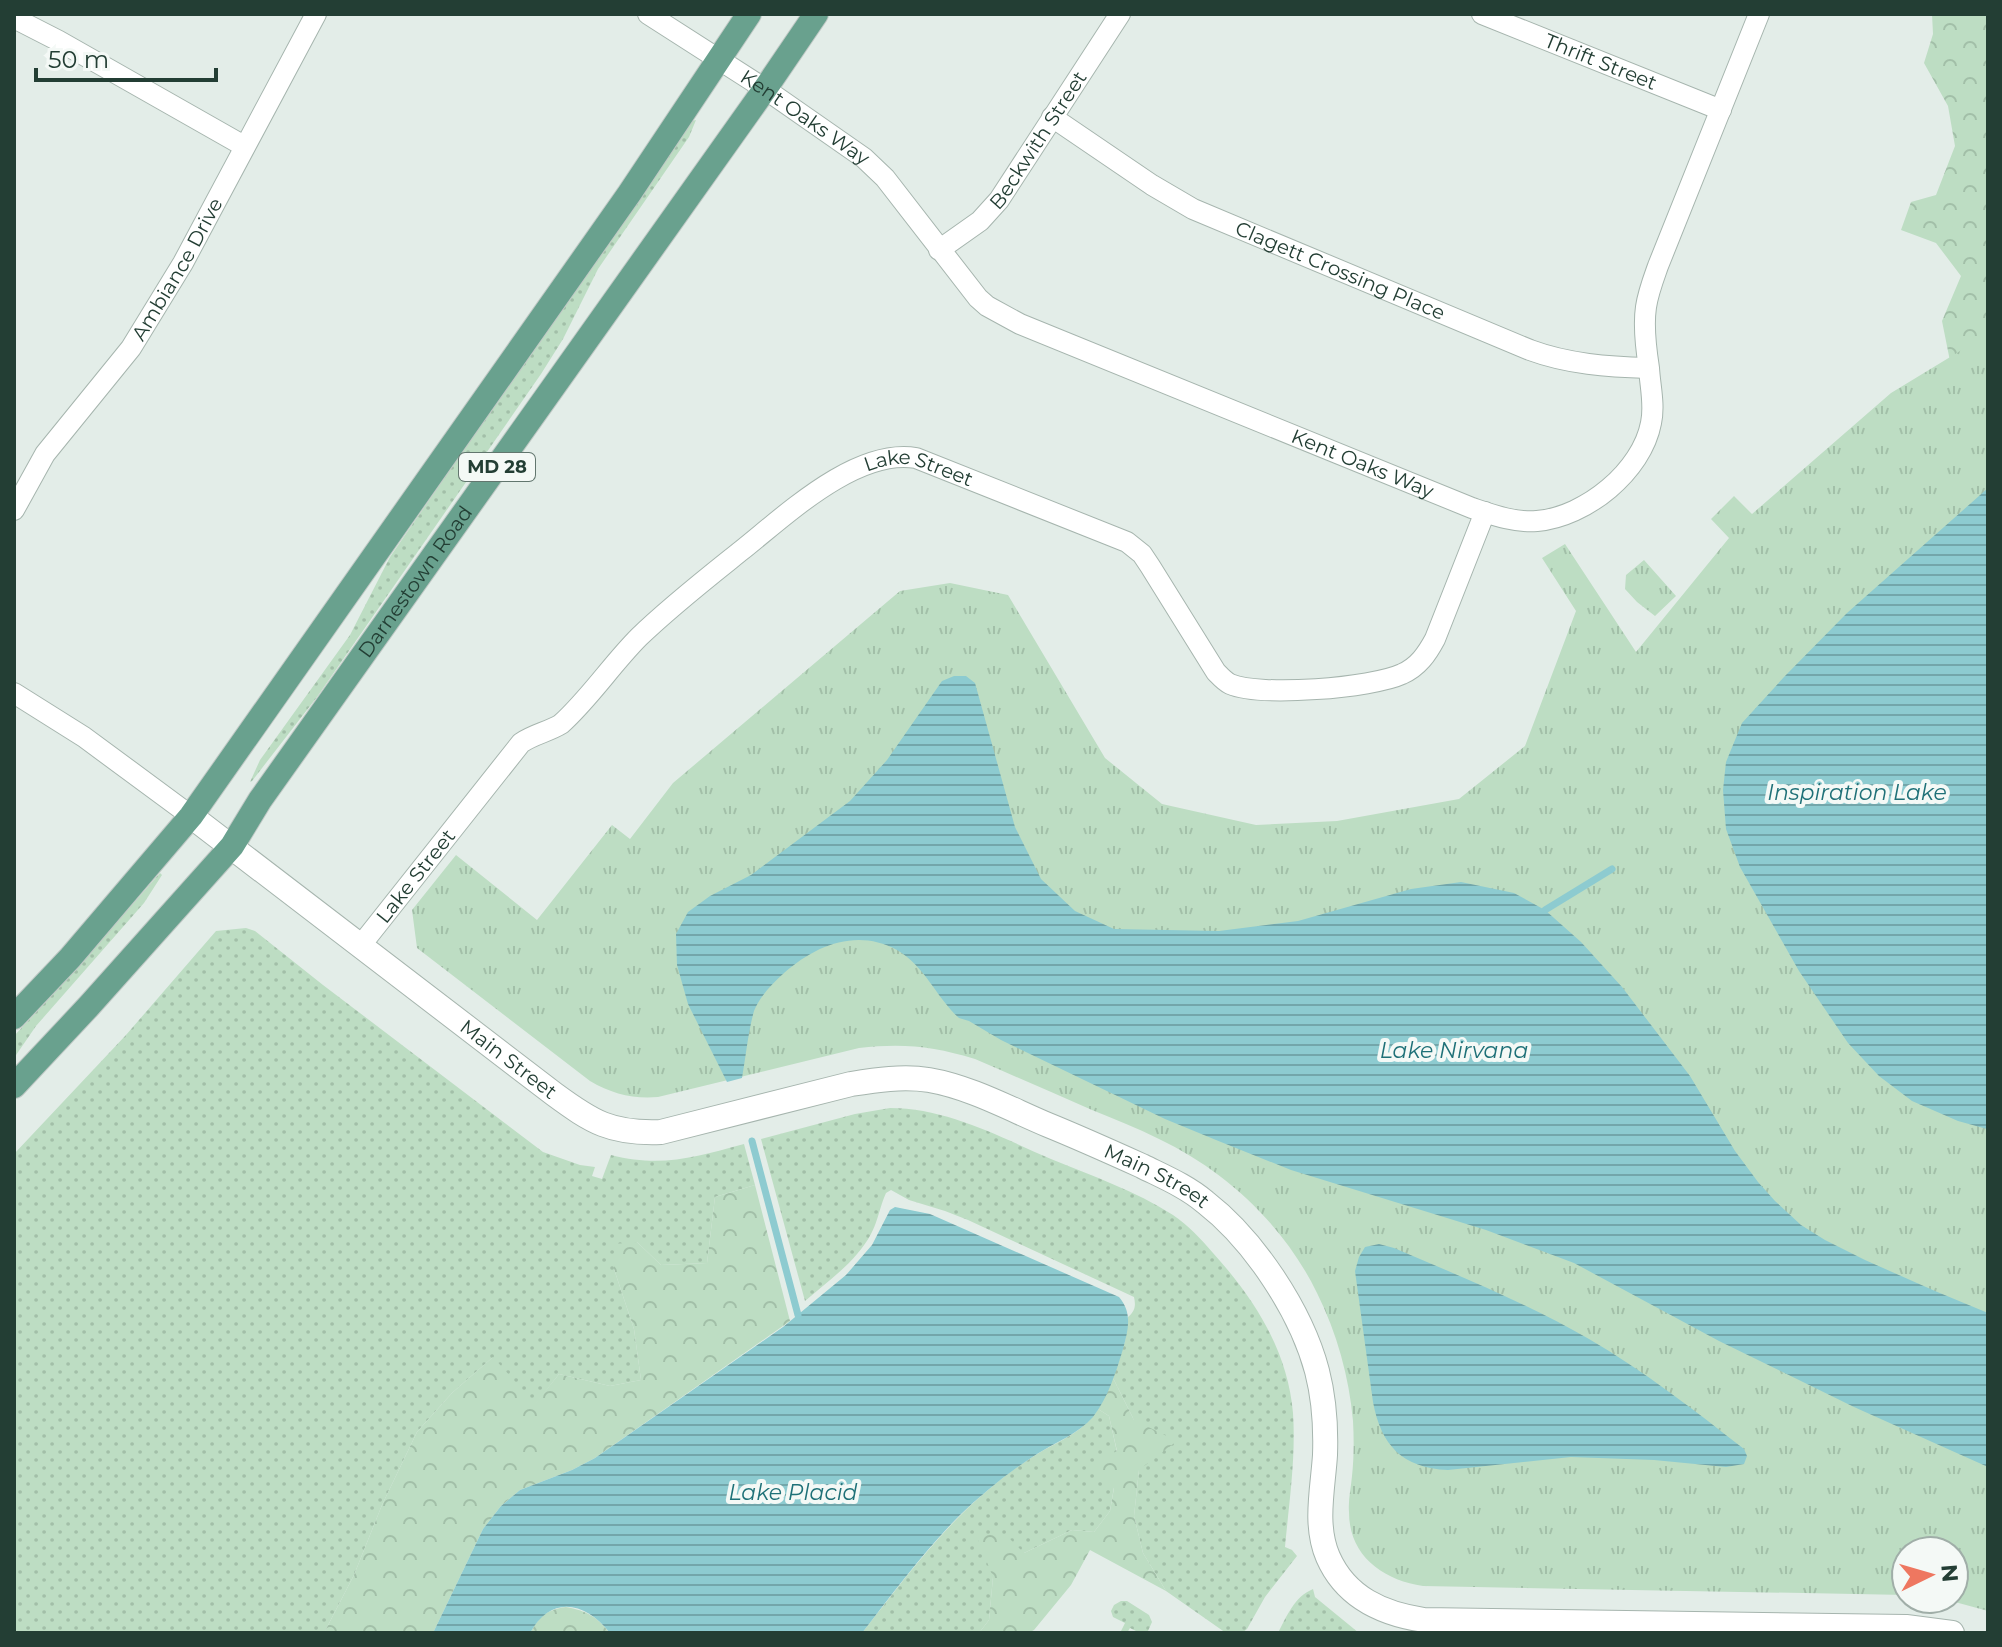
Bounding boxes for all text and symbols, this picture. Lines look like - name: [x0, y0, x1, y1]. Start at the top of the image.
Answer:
- street label: Thrift Street: [1541, 28, 1660, 95]
- scale bar: [36, 32, 216, 82]
- text: 50 m: [48, 45, 109, 74]
- street label: Kent Oaks Way: [736, 65, 874, 170]
- street label: Beckwith Street: [984, 67, 1092, 214]
- street label: Ambiance Drive: [127, 194, 228, 345]
- street label: Clagett Crossing Place: [1232, 216, 1449, 325]
- street label: Kent Oaks Way: [1288, 424, 1437, 503]
- street label: Lake Street: [861, 445, 977, 492]
- road number: MD 28: [459, 453, 535, 481]
- street label: Darnestown Road: [353, 501, 477, 662]
- water label: Inspiration Lake: [1767, 779, 1947, 806]
- street label: Lake Street: [371, 824, 460, 928]
- street label: Main Street: [455, 1015, 562, 1104]
- water label: Lake Nirvana: [1380, 1037, 1528, 1064]
- street label: Main Street: [1100, 1139, 1215, 1213]
- water label: Lake Placid: [728, 1479, 858, 1506]
- north arrow: [1890, 1535, 1970, 1615]
- text: N: [1935, 1563, 1964, 1583]

